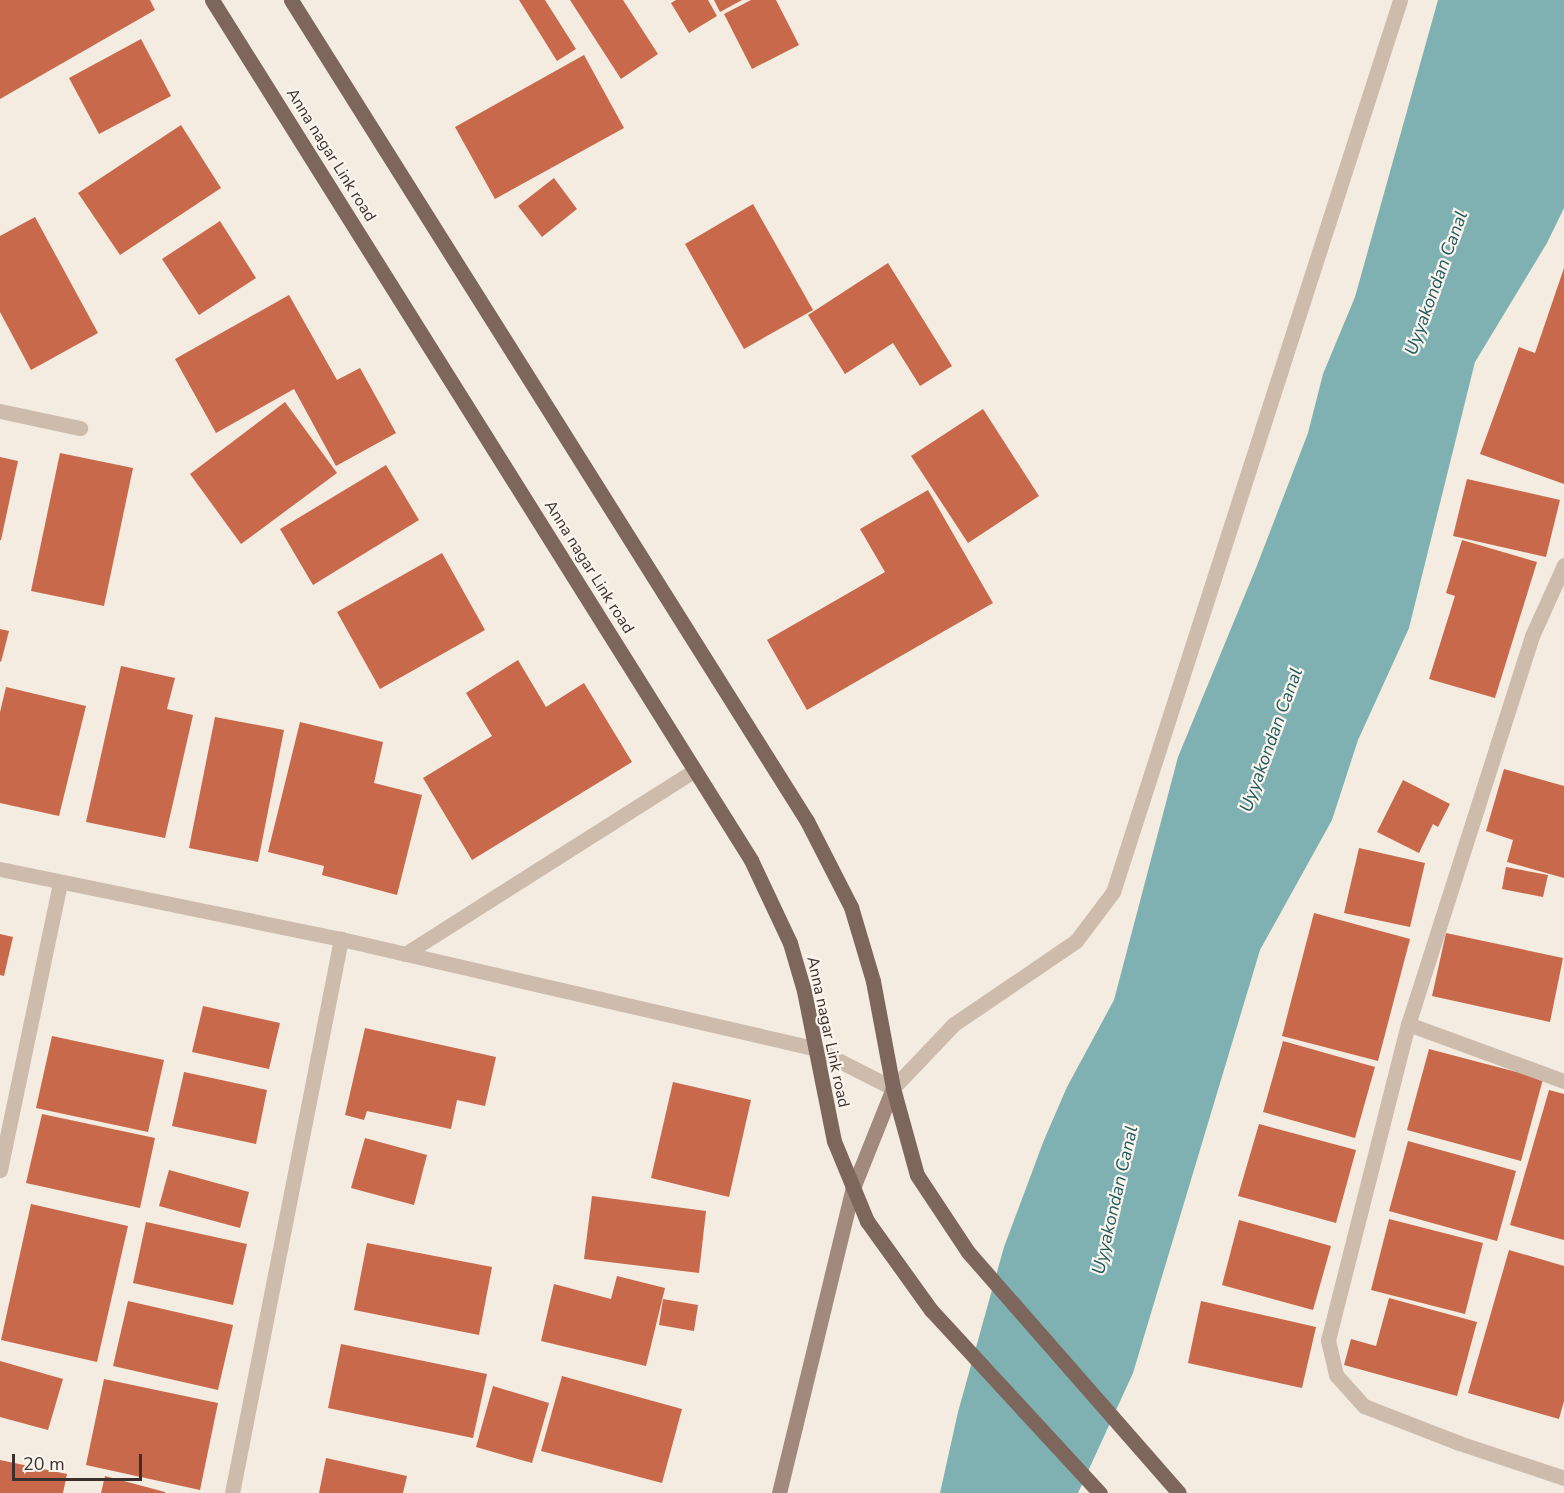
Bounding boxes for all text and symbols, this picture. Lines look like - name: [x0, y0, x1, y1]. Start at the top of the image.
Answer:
- street label: Anna nagar Link road: [282, 85, 380, 225]
- water label: Uyyakondan Canal: [1400, 208, 1472, 358]
- street label: Anna nagar Link road: [540, 497, 638, 637]
- water label: Uyyakondan Canal: [1235, 665, 1307, 815]
- street label: Anna nagar Link road: [803, 955, 853, 1109]
- water label: Uyyakondan Canal: [1087, 1124, 1143, 1276]
- scale bar: [15, 1442, 146, 1480]
- text: 20 m: [23, 1452, 65, 1476]

